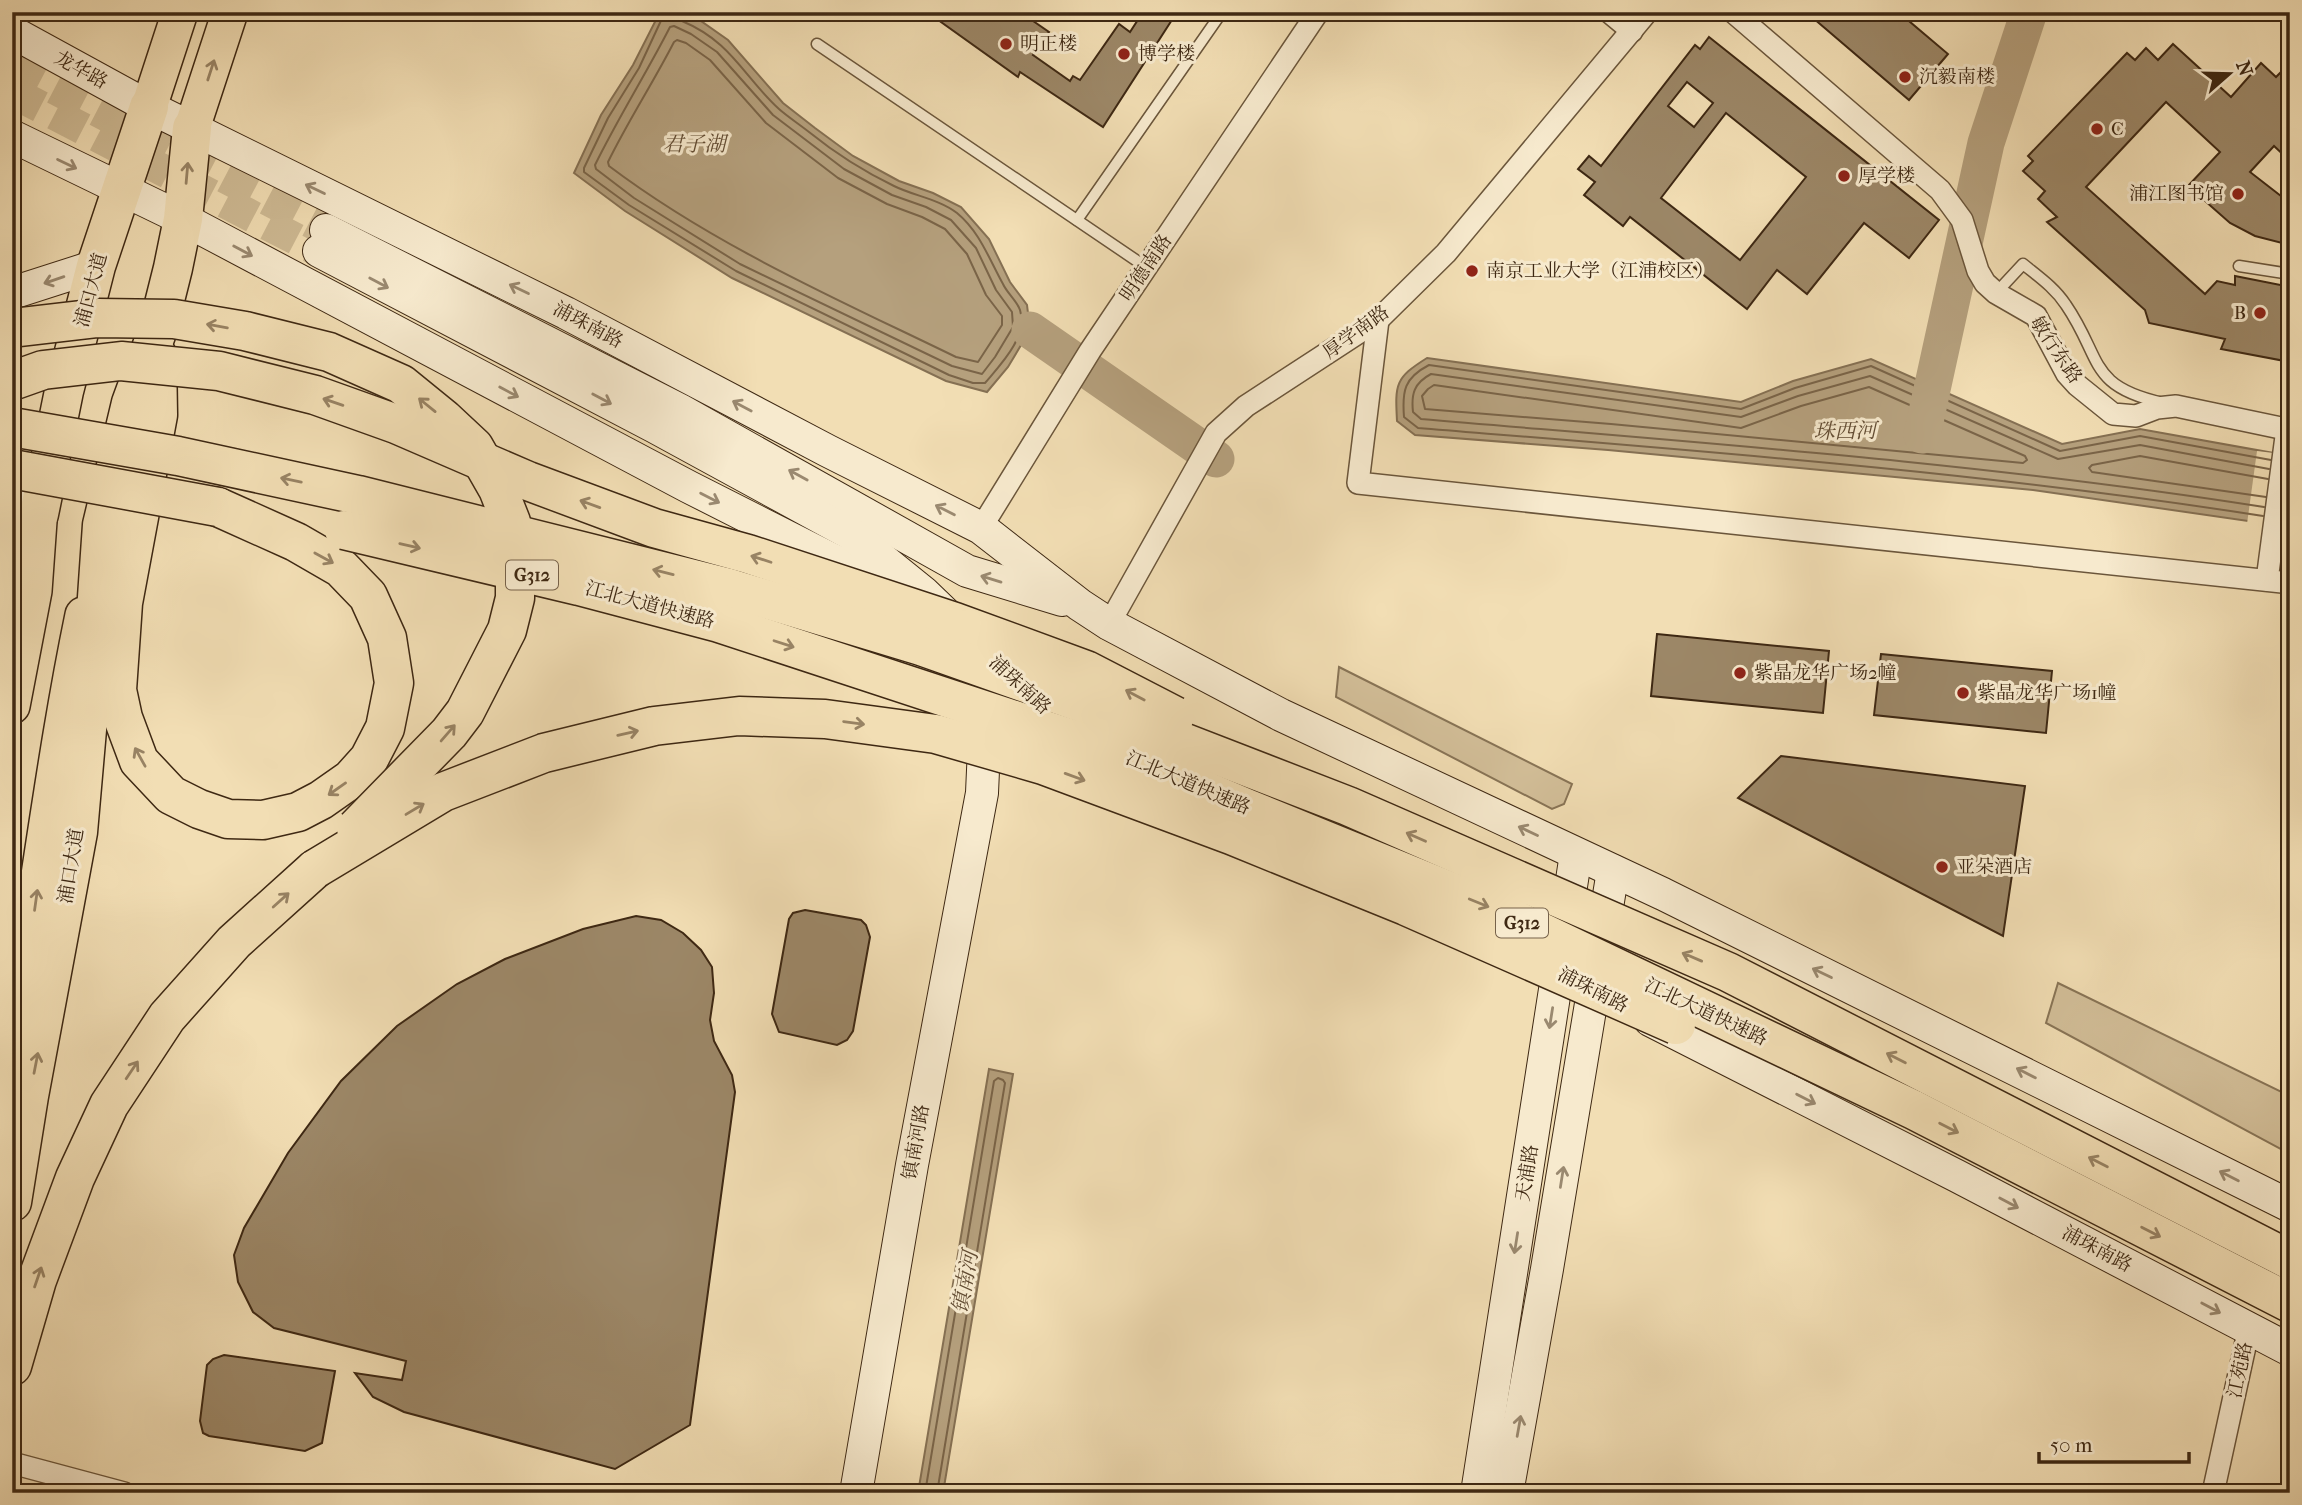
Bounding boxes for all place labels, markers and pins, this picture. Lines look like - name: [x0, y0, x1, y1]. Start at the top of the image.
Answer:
- place label: 明正楼: [1020, 33, 1077, 55]
- marker: 明正楼: [998, 36, 1014, 52]
- place label: 博学楼: [1138, 43, 1195, 65]
- marker: 博学楼: [1116, 46, 1132, 62]
- place label: 沉毅南楼: [1919, 66, 1995, 88]
- marker: 沉毅南楼: [1897, 69, 1913, 85]
- place label: C: [2111, 118, 2124, 140]
- marker: C: [2089, 121, 2105, 137]
- place label: 厚学楼: [1858, 165, 1915, 187]
- marker: 厚学楼: [1836, 168, 1852, 184]
- place label: 浦江图书馆: [2129, 183, 2224, 205]
- marker: 浦江图书馆: [2230, 186, 2246, 202]
- place label: 南京工业大学（江浦校区）: [1486, 260, 1714, 282]
- marker: 南京工业大学（江浦校区）: [1464, 263, 1480, 279]
- place label: B: [2234, 302, 2246, 324]
- marker: B: [2252, 305, 2268, 321]
- place label: 紫晶龙华广场2幢: [1754, 662, 1897, 684]
- marker: 紫晶龙华广场2幢: [1732, 665, 1748, 681]
- place label: 紫晶龙华广场1幢: [1977, 682, 2117, 704]
- marker: 紫晶龙华广场1幢: [1955, 685, 1971, 701]
- place label: 亚朵酒店: [1956, 856, 2032, 878]
- marker: 亚朵酒店: [1934, 859, 1950, 875]

